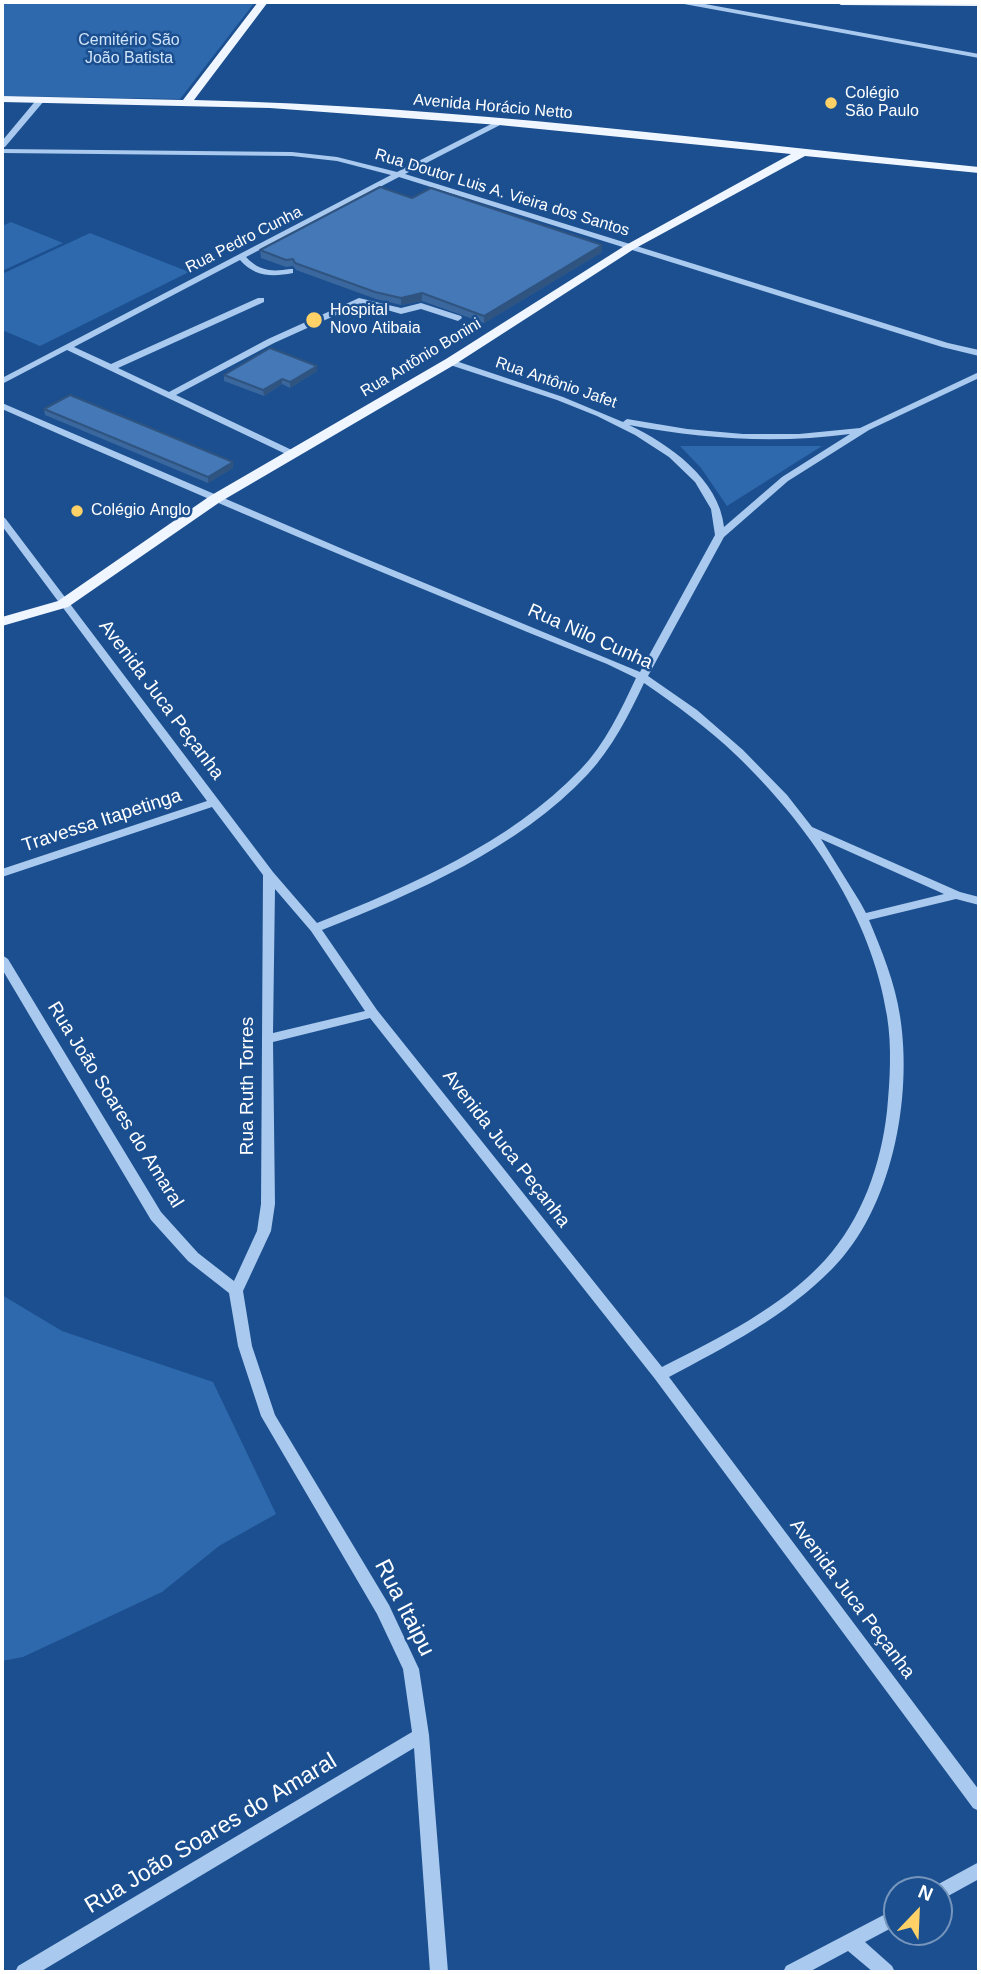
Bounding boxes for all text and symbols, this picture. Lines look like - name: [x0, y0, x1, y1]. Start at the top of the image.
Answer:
- park label: Cemitério São João Batista: [78, 31, 180, 69]
- place label: Colégio São Paulo: [845, 84, 919, 122]
- street label: Avenida Horácio Netto: [413, 90, 573, 124]
- marker: Colégio São Paulo: [823, 95, 839, 111]
- street label: Rua Doutor Luis A. Vieira dos Santos: [373, 145, 631, 241]
- street label: Rua Pedro Cunha: [183, 202, 305, 278]
- place label: Hospital Novo Atibaia: [330, 301, 421, 339]
- marker: Hospital Novo Atibaia: [304, 310, 324, 330]
- street label: Rua Antônio Bonini: [357, 314, 485, 402]
- street label: Rua Antônio Jafet: [493, 353, 619, 413]
- place label: Colégio Anglo: [91, 501, 191, 521]
- marker: Colégio Anglo: [69, 503, 85, 519]
- street label: Rua Nilo Cunha: [524, 599, 656, 675]
- street label: Avenida Juca Peçanha: [94, 616, 228, 784]
- street label: Travessa Itapetinga: [19, 784, 185, 858]
- street label: Rua João Soares do Amaral: [42, 998, 188, 1212]
- street label: Rua Ruth Torres: [237, 1017, 259, 1155]
- street label: Avenida Juca Peçanha: [437, 1066, 575, 1232]
- street label: Avenida Juca Peçanha: [785, 1515, 919, 1683]
- street label: Rua Itaipu: [368, 1555, 440, 1661]
- street label: Rua João Soares do Amaral: [80, 1748, 342, 1920]
- north arrow: [883, 1876, 953, 1946]
- text: N: [915, 1881, 936, 1905]

